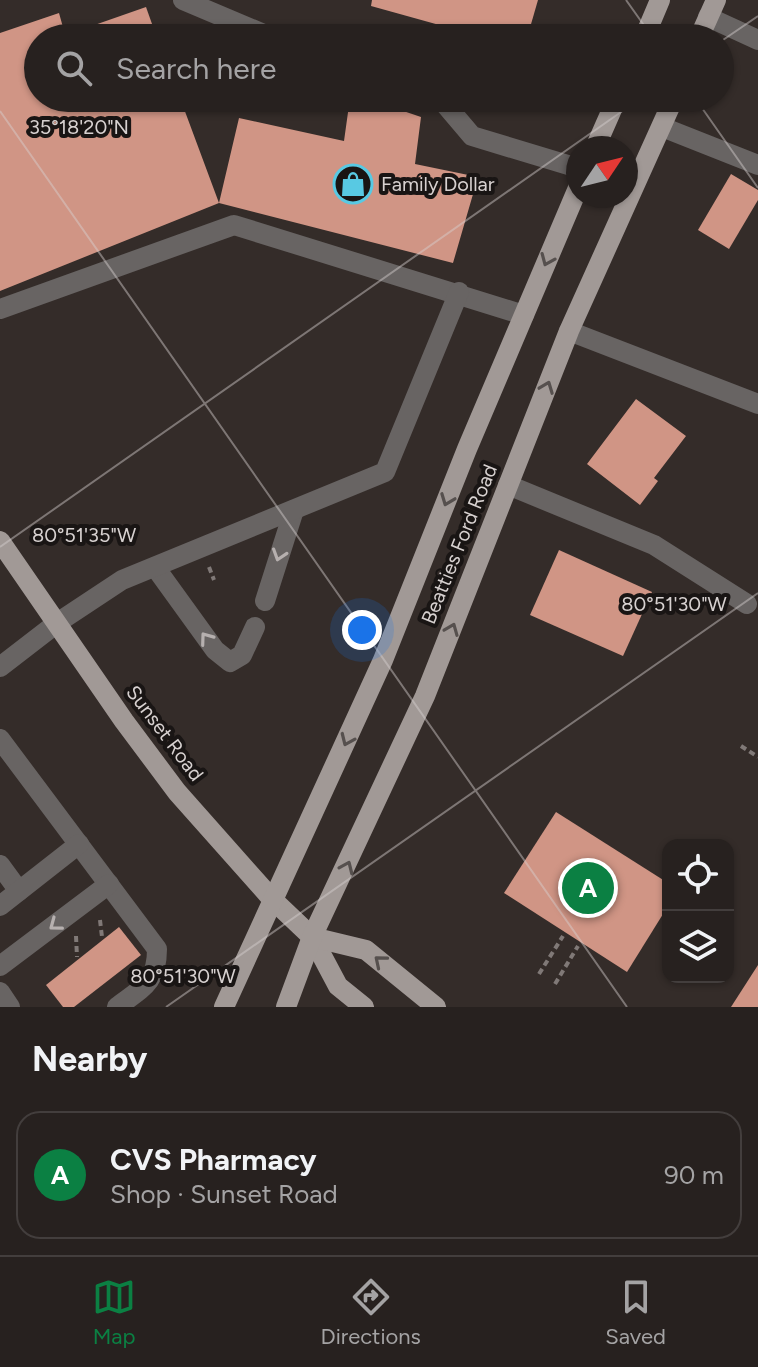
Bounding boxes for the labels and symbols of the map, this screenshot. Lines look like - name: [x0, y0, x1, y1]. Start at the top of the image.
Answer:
- text: 35°18'20"N: [29, 115, 129, 139]
- north arrow: [566, 136, 638, 208]
- shop icon: Family Dollar: [332, 163, 374, 205]
- place label: Family Dollar: [381, 172, 495, 196]
- one-way arrow: [541, 252, 557, 266]
- one-way arrow: [537, 381, 554, 395]
- street label: Beatties Ford Road: [416, 461, 502, 627]
- one-way arrow: [440, 492, 457, 506]
- text: 80°51'35"W: [32, 523, 136, 547]
- one-way arrow: [273, 548, 289, 562]
- text: 80°51'30"W: [621, 592, 727, 616]
- your location: [342, 610, 382, 650]
- one-way arrow: [442, 623, 458, 637]
- one-way arrow: [202, 632, 216, 647]
- street label: Sunset Road: [121, 680, 209, 786]
- one-way arrow: [341, 732, 357, 746]
- pin: A: [562, 858, 614, 918]
- one-way arrow: [338, 861, 354, 875]
- one-way arrow: [49, 916, 63, 930]
- one-way arrow: [374, 956, 389, 971]
- text: 80°51'30"W: [130, 964, 236, 988]

